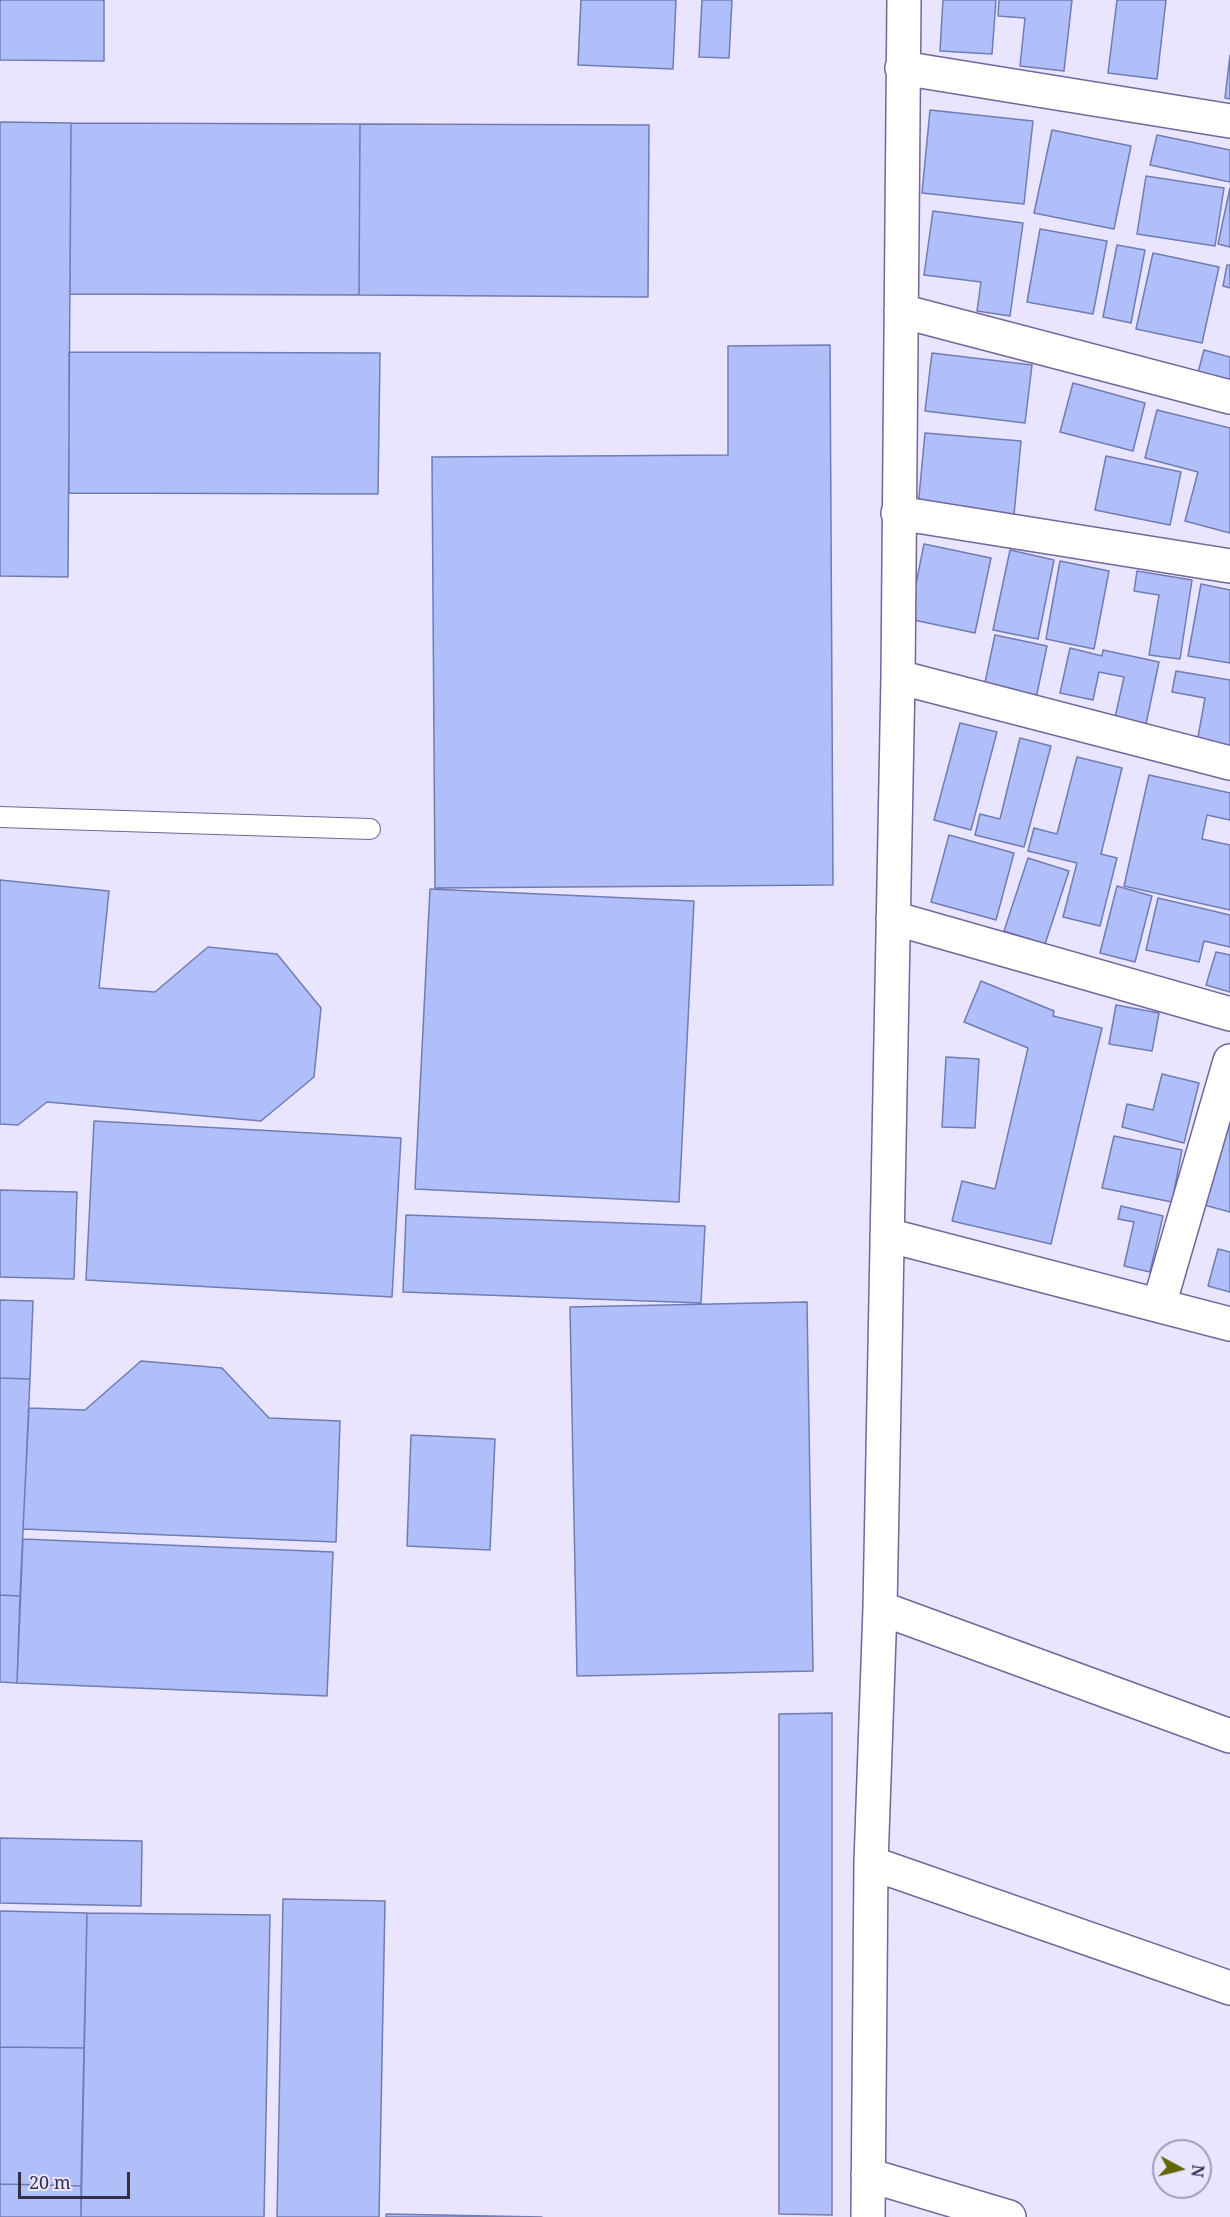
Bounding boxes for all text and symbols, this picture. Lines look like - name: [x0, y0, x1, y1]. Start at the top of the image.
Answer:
- north arrow: [1152, 2139, 1212, 2199]
- scale bar: [21, 2160, 134, 2198]
- text: N: [1186, 2163, 1210, 2179]
- text: 20 m: [29, 2170, 71, 2194]

